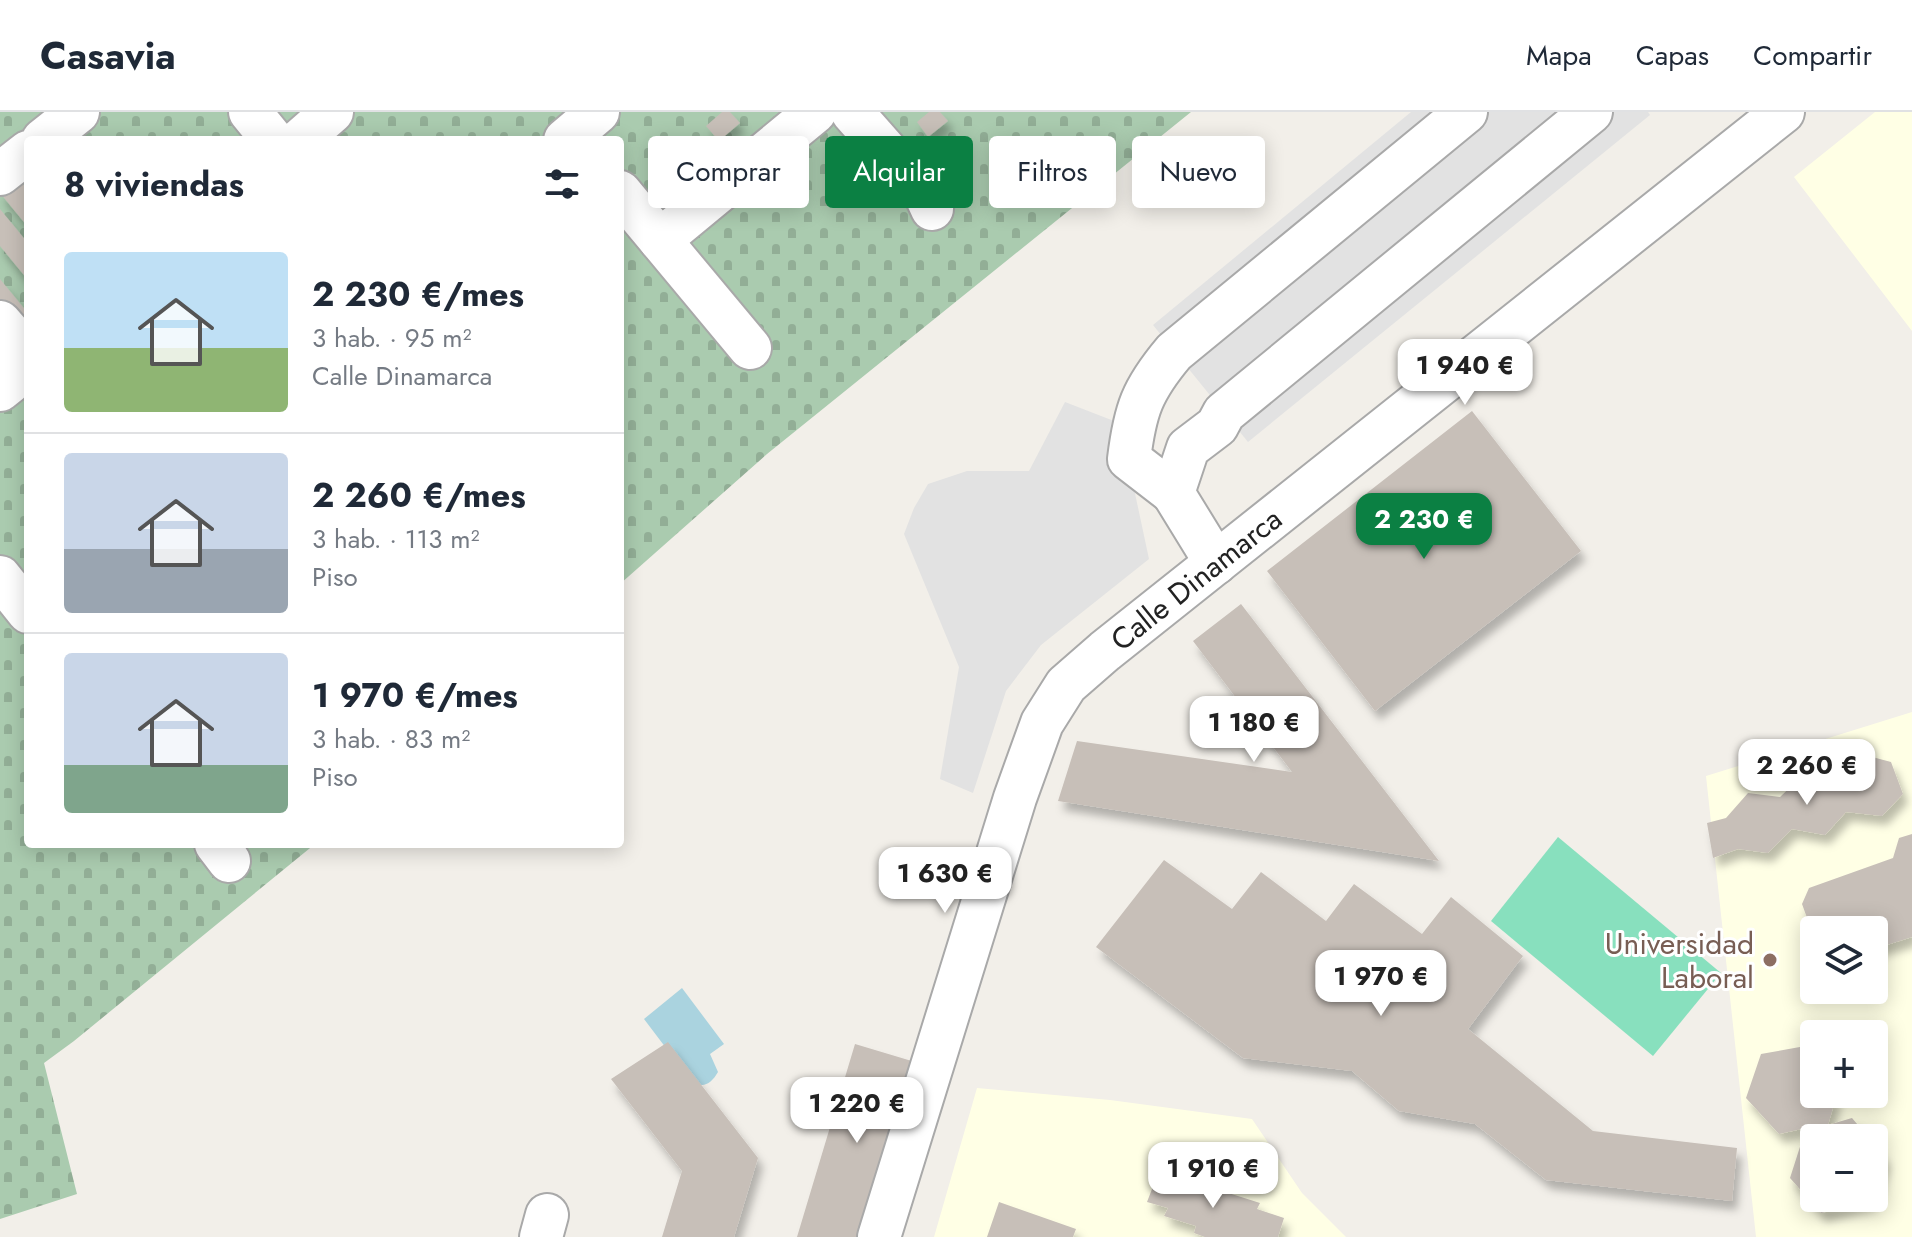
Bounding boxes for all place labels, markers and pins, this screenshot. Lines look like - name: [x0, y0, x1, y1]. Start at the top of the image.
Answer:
- pin: 1 940 €: [1391, 339, 1539, 407]
- pin: 2 230 €: [1350, 493, 1498, 561]
- pin: 1 180 €: [1180, 696, 1328, 764]
- pin: 2 260 €: [1733, 739, 1881, 807]
- pin: 1 630 €: [871, 847, 1019, 915]
- place label: Universidad Laboral: [1605, 922, 1754, 999]
- pin: 1 970 €: [1307, 950, 1455, 1018]
- marker: Universidad Laboral: [1761, 951, 1779, 969]
- pin: 1 220 €: [783, 1077, 931, 1145]
- pin: 1 910 €: [1139, 1142, 1287, 1210]

